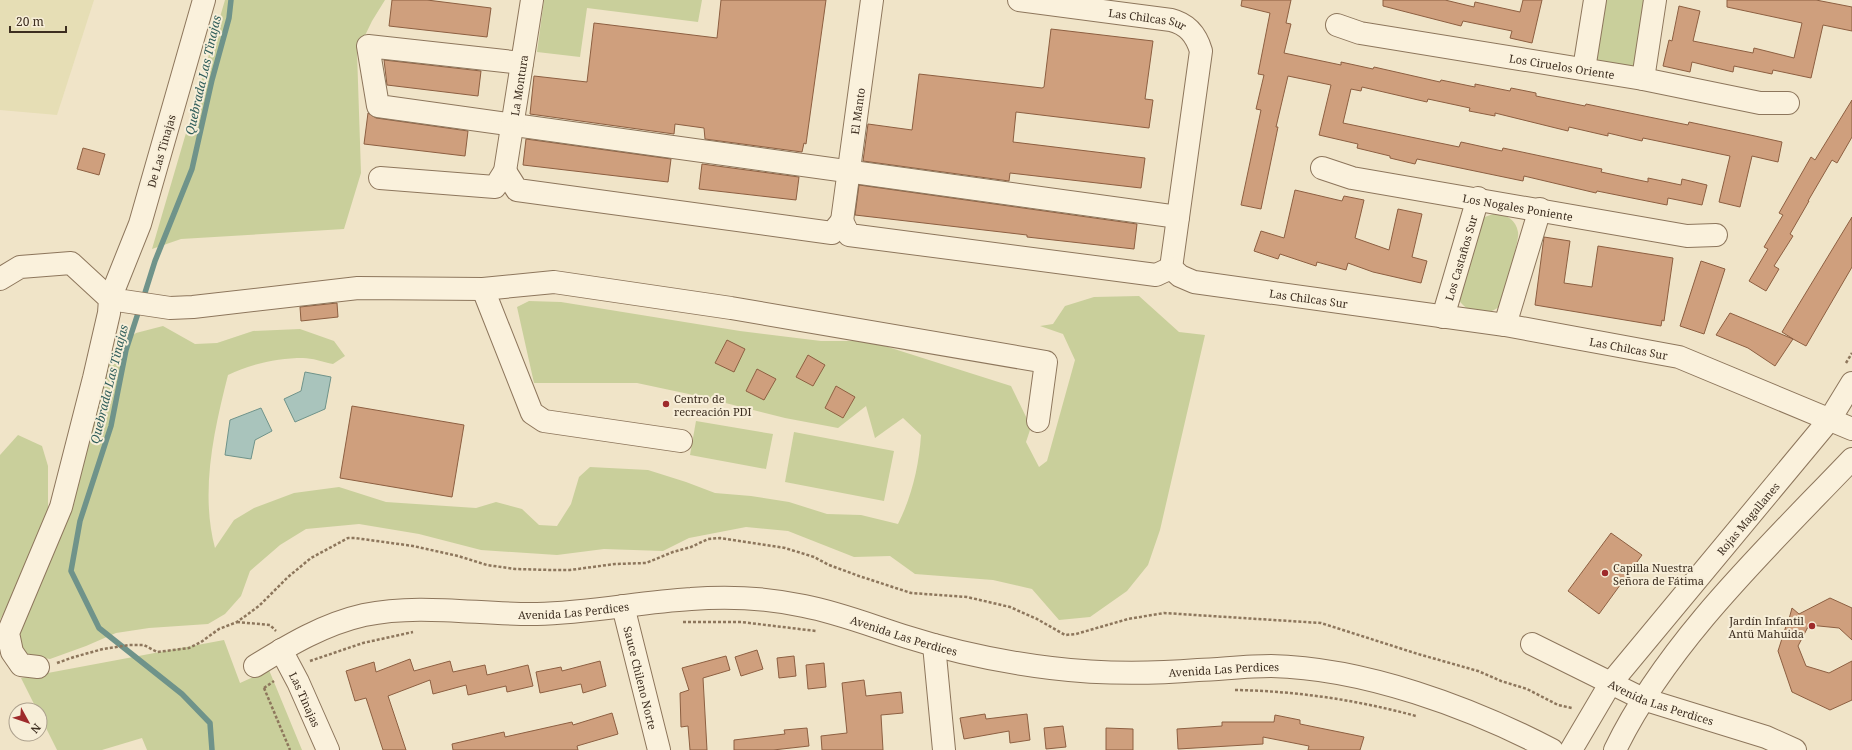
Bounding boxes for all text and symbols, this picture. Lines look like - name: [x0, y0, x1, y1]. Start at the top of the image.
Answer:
- street label: Las Chilcas Sur: [1108, 4, 1191, 33]
- scale bar: [10, 8, 66, 34]
- text: 20 m: [16, 13, 44, 30]
- water label: Quebrada Las Tinajas: [181, 13, 225, 137]
- street label: Los Ciruelos Oriente: [1508, 50, 1616, 82]
- street label: La Montura: [506, 54, 531, 117]
- street label: El Manto: [846, 87, 868, 135]
- street label: De Las Tinajas: [143, 113, 179, 189]
- street label: Los Nogales Poniente: [1462, 190, 1574, 224]
- street label: Los Castaños Sur: [1441, 212, 1480, 302]
- street label: Las Chilcas Sur: [1268, 285, 1350, 311]
- water label: Quebrada Las Tinajas: [86, 322, 132, 445]
- street label: Las Chilcas Sur: [1588, 333, 1670, 362]
- place label: Centro de recreación PDI: [674, 391, 752, 419]
- marker: Centro de recreación PDI: [661, 399, 671, 409]
- street label: Rojas Magallanes: [1713, 479, 1782, 558]
- place label: Capilla Nuestra Señora de Fátima: [1613, 560, 1704, 588]
- marker: Capilla Nuestra Señora de Fátima: [1600, 568, 1610, 578]
- street label: Avenida Las Perdices: [518, 598, 630, 622]
- street label: Avenida Las Perdices: [849, 611, 959, 658]
- place label: Jardín Infantil Antü Mahuida: [1728, 613, 1805, 641]
- marker: Jardín Infantil Antü Mahuida: [1807, 621, 1817, 631]
- street label: Sauce Chileno Norte: [621, 625, 661, 731]
- street label: Avenida Las Perdices: [1168, 658, 1280, 679]
- street label: Las Tinajas: [286, 669, 324, 729]
- street label: Avenida Las Perdices: [1606, 676, 1716, 728]
- north arrow: [8, 702, 48, 742]
- text: N: [27, 721, 45, 737]

